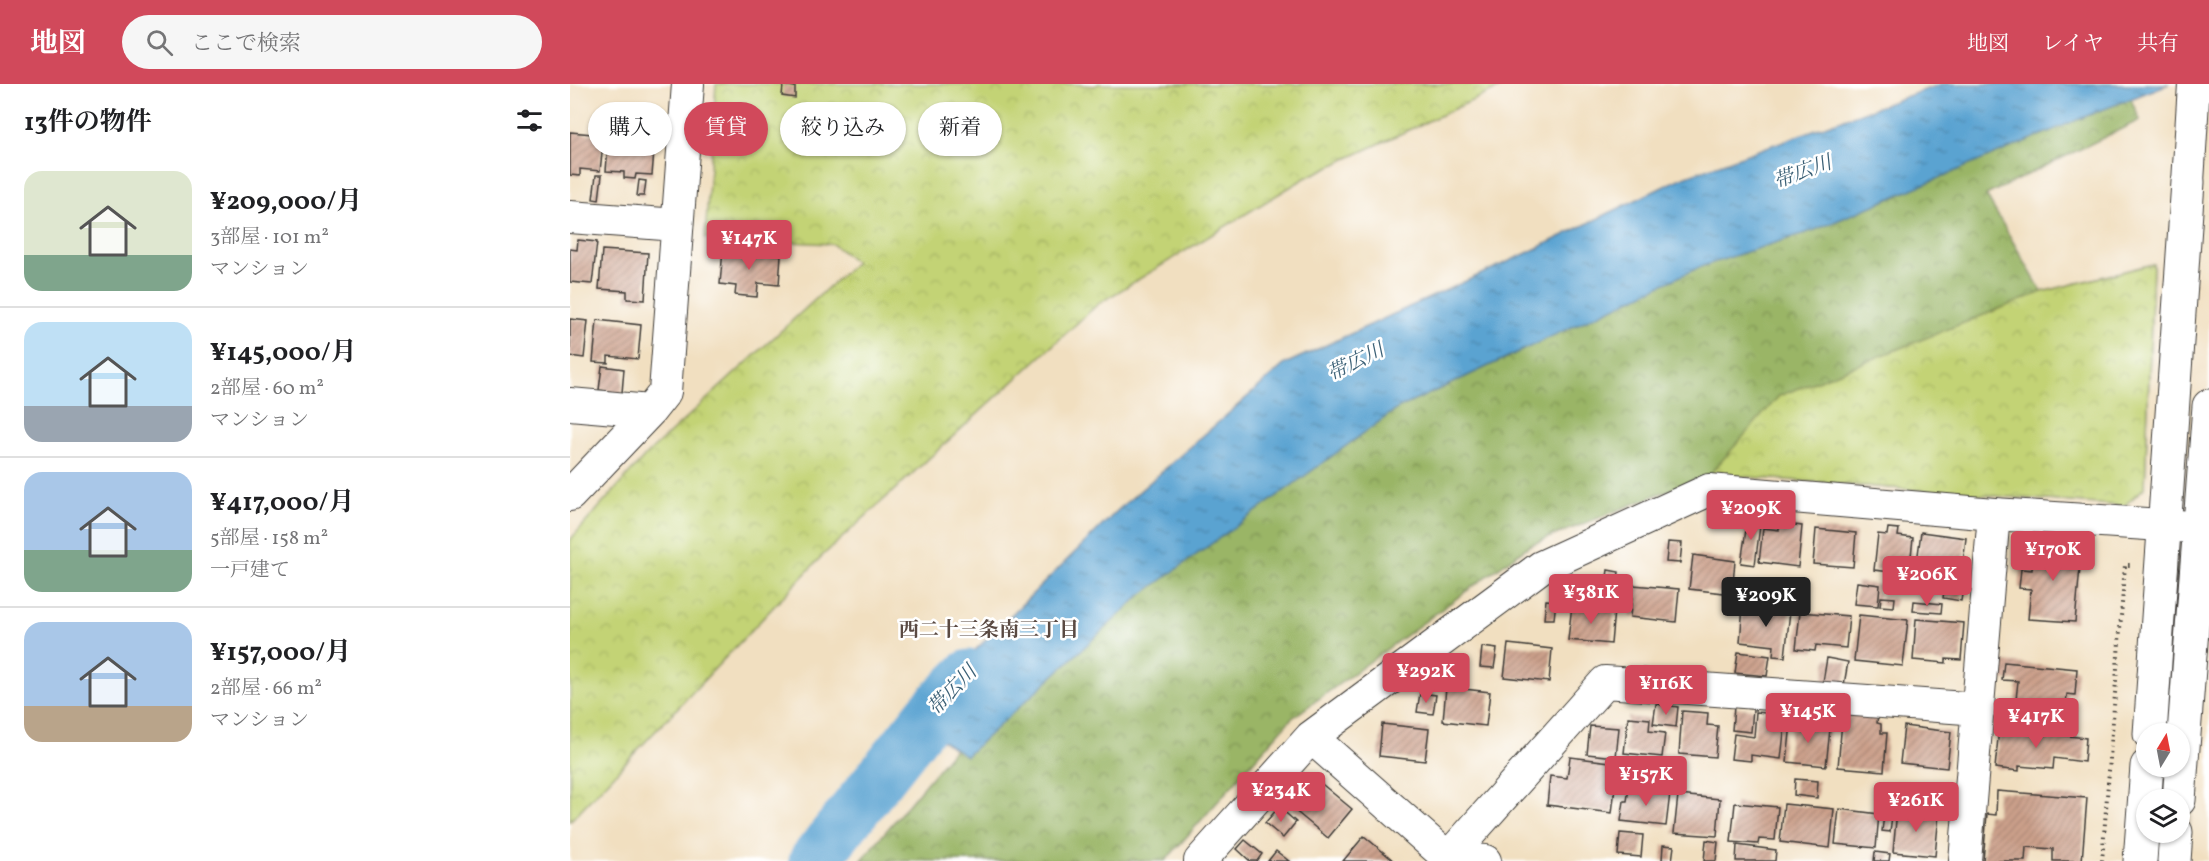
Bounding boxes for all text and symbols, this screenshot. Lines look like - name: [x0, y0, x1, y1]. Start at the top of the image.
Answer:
- search box: [122, 15, 542, 69]
- text: 地図: [30, 25, 86, 64]
- icon: search: [143, 26, 176, 59]
- text: ここで検索: [191, 29, 301, 60]
- text: 地図: [1967, 30, 2009, 59]
- text: レイヤ: [2042, 30, 2104, 59]
- text: 共有: [2137, 30, 2179, 59]
- chip: 購入: [588, 102, 672, 156]
- chip: 賃貸: [684, 102, 768, 156]
- chip: 絞り込み: [780, 102, 906, 156]
- chip: 新着: [918, 102, 1002, 156]
- icon: filters: [513, 104, 546, 137]
- text: 13件の物件: [24, 105, 152, 141]
- water label: 帯広川: [1770, 149, 1838, 196]
- text: ¥209,000/月: [210, 184, 362, 220]
- icon: home: [72, 195, 144, 267]
- pin: ¥147K: [707, 220, 791, 271]
- text: 3部屋 · 101 m²: [210, 224, 329, 252]
- text: ¥147K: [721, 225, 777, 253]
- text: マンション: [210, 256, 309, 284]
- text: ¥145,000/月: [210, 335, 357, 371]
- water label: 帯広川: [1323, 336, 1391, 389]
- icon: home: [72, 346, 144, 418]
- text: 2部屋 · 60 m²: [210, 375, 324, 403]
- text: マンション: [210, 407, 309, 435]
- text: ¥417,000/月: [210, 485, 355, 521]
- pin: ¥209K: [1709, 490, 1793, 541]
- text: ¥209K: [1721, 495, 1781, 523]
- icon: home: [72, 496, 144, 568]
- text: 5部屋 · 158 m²: [210, 525, 328, 553]
- pin: ¥170K: [2011, 531, 2095, 582]
- text: ¥170K: [2025, 536, 2081, 564]
- pin: ¥206K: [1885, 556, 1969, 607]
- text: 一戸建て: [210, 557, 290, 585]
- text: ¥206K: [1897, 561, 1957, 589]
- pin: ¥381K: [1549, 574, 1633, 625]
- pin: ¥209K: [1724, 577, 1808, 628]
- text: ¥381K: [1563, 579, 1619, 607]
- text: ¥209K: [1736, 582, 1796, 610]
- district label: 西二十三条南三丁目: [899, 617, 1079, 645]
- text: ¥157,000/月: [210, 635, 351, 671]
- icon: home: [72, 646, 144, 718]
- pin: ¥292K: [1384, 653, 1468, 704]
- water label: 帯広川: [922, 658, 985, 722]
- text: ¥292K: [1397, 658, 1455, 686]
- pin: ¥116K: [1624, 665, 1708, 716]
- text: ¥116K: [1639, 670, 1693, 698]
- text: 2部屋 · 66 m²: [210, 675, 322, 703]
- pin: ¥145K: [1766, 693, 1850, 744]
- text: ¥145K: [1780, 698, 1836, 726]
- pin: ¥417K: [1994, 698, 2078, 749]
- text: ¥417K: [2008, 703, 2064, 731]
- text: マンション: [210, 707, 309, 735]
- north arrow: [2136, 723, 2190, 777]
- map controls: [2136, 723, 2190, 843]
- pin: ¥157K: [1604, 756, 1688, 807]
- text: ¥157K: [1619, 761, 1673, 789]
- pin: ¥234K: [1239, 772, 1323, 823]
- text: ¥234K: [1251, 777, 1311, 805]
- pin: ¥261K: [1874, 782, 1958, 833]
- text: ¥261K: [1888, 787, 1944, 815]
- button: layers: [2136, 789, 2190, 843]

